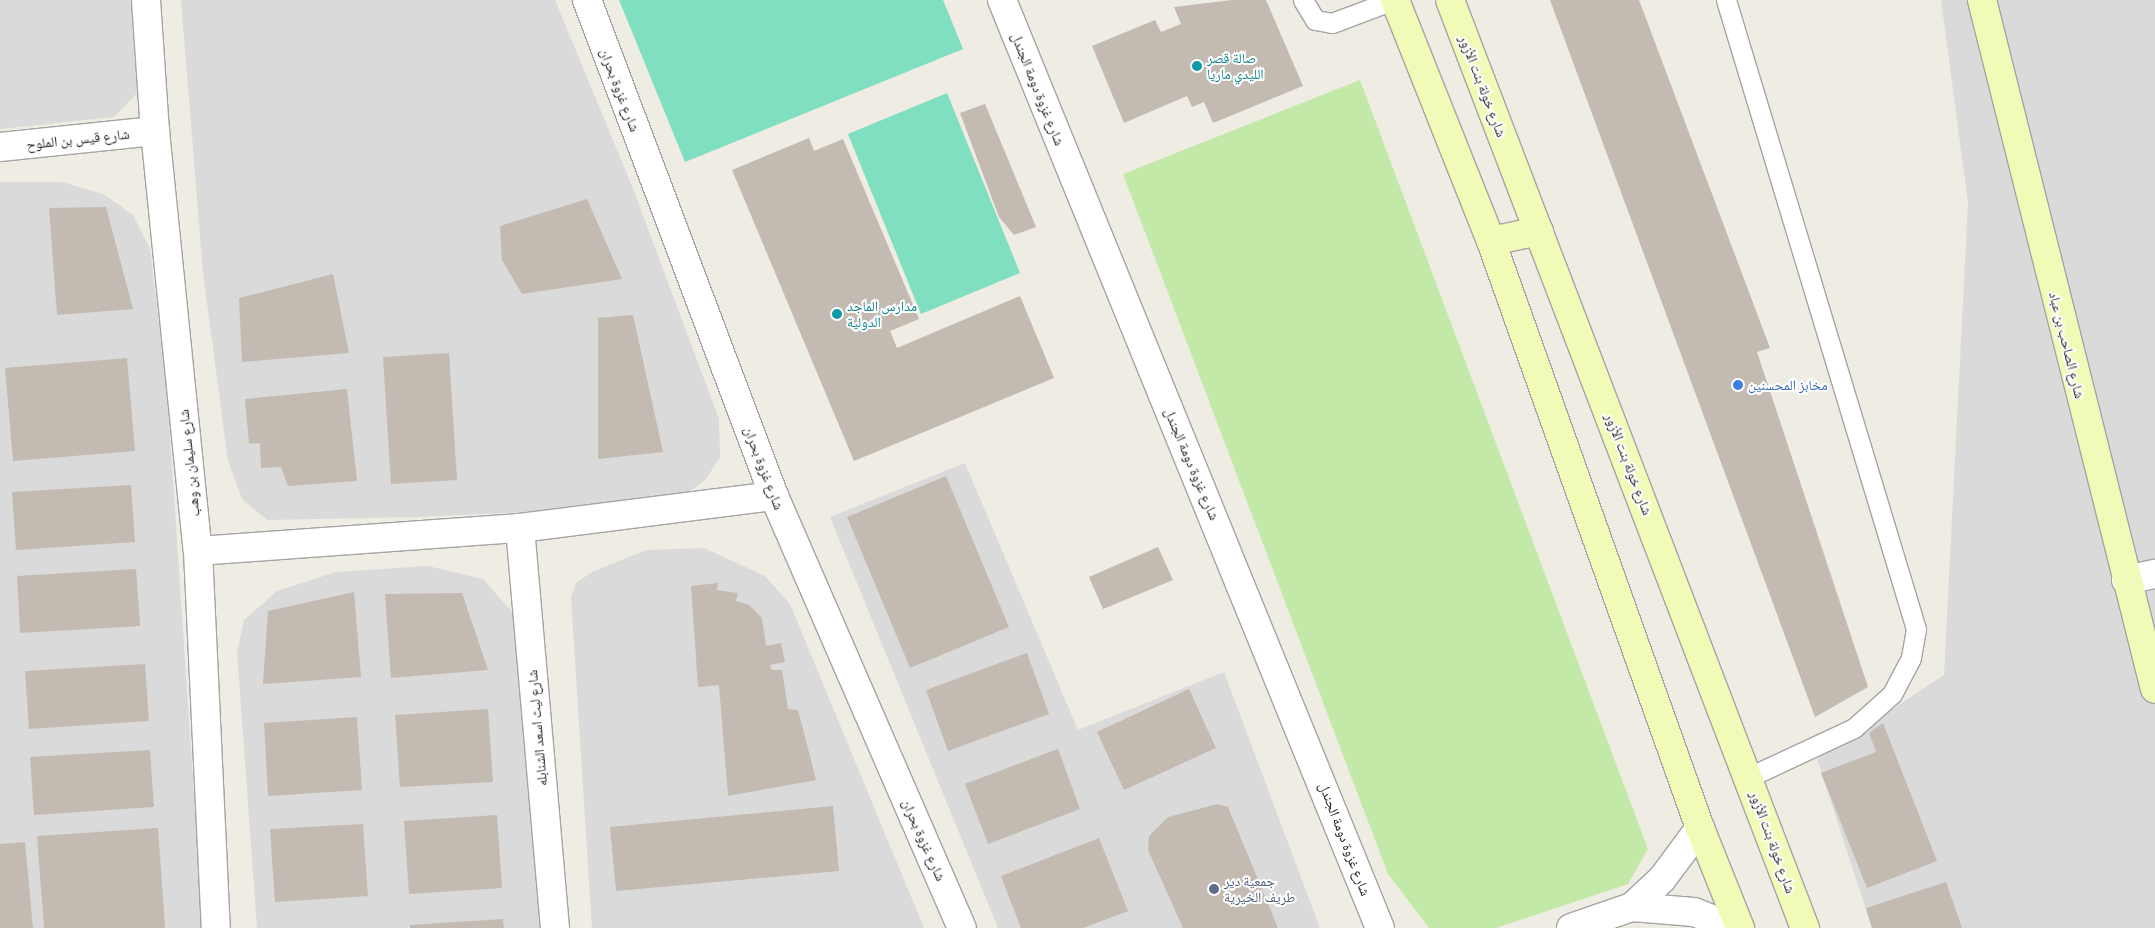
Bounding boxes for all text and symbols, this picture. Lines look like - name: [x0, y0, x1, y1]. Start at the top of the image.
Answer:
- street label: شارع غزوة دومة الجندل: [1008, 30, 1068, 148]
- street label: شارع خولة بنت الأزور: [1456, 33, 1510, 139]
- street label: شارع غزوة بحران: [596, 46, 644, 134]
- place label: صالة قصر الليدي ماريا: [1207, 50, 1264, 82]
- marker: صالة قصر الليدي ماريا: [1191, 60, 1203, 72]
- street label: شارع قيس بن الملوح: [26, 125, 130, 153]
- street label: شارع الصاحب بن عباد: [2046, 290, 2088, 400]
- place label: مدارس الماجد الدولية: [847, 298, 917, 331]
- marker: مدارس الماجد الدولية: [831, 308, 843, 320]
- place label: مخابز المحسنين: [1748, 377, 1828, 393]
- marker: مخابز المحسنين: [1732, 379, 1744, 391]
- street label: شارع غزوة دومة الجندل: [1161, 405, 1223, 523]
- street label: شارع سليمان بن وهب: [175, 408, 203, 518]
- street label: شارع خولة بنت الأزور: [1602, 411, 1656, 517]
- street label: شارع غزوة بحران: [740, 424, 788, 512]
- street label: شارع ليث اسعد الشنابله: [524, 669, 550, 787]
- street label: شارع غزوة دومة الجندل: [1316, 780, 1374, 898]
- street label: شارع خولة بنت الأزور: [1747, 789, 1799, 895]
- street label: شارع غزوة بحران: [898, 796, 950, 884]
- place label: جمعية دير طريف الخيرية: [1224, 873, 1296, 906]
- marker: جمعية دير طريف الخيرية: [1208, 883, 1220, 895]

